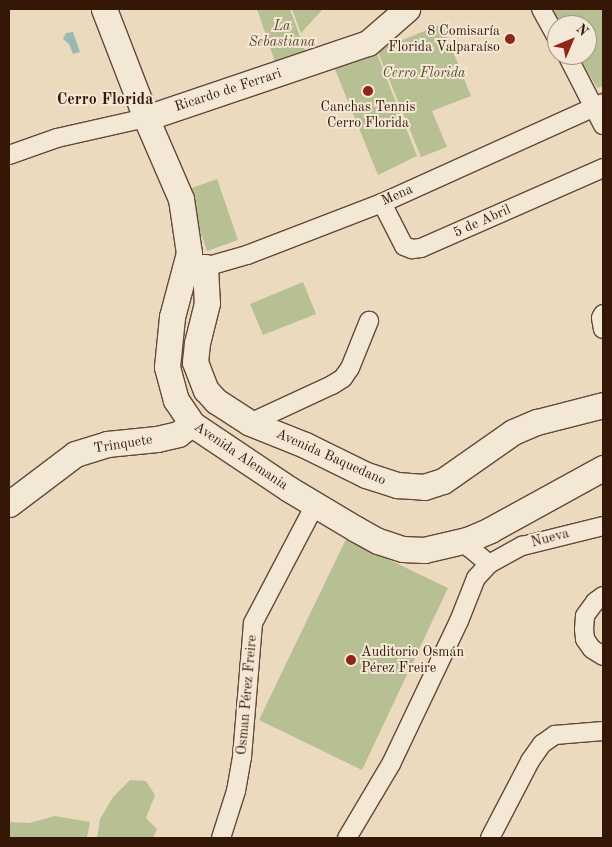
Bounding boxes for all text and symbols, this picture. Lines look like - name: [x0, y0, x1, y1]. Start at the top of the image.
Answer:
- north arrow: [547, 15, 597, 65]
- park label: La Sebastiana: [249, 18, 315, 50]
- text: N: [573, 21, 591, 39]
- place label: 8 Comisaría Florida Valparaíso: [388, 23, 500, 56]
- marker: 8 Comisaría Florida Valparaíso: [504, 33, 516, 45]
- street label: Ricardo de Ferrari: [173, 65, 283, 115]
- park label: Cerro Florida: [382, 65, 466, 81]
- marker: Canchas Tennis Cerro Florida: [362, 85, 374, 97]
- district label: Cerro Florida: [57, 90, 153, 110]
- place label: Canchas Tennis Cerro Florida: [321, 99, 415, 132]
- street label: Mena: [379, 181, 415, 209]
- street label: 5 de Abril: [451, 201, 513, 241]
- street label: Avenida Alemania: [191, 418, 291, 494]
- street label: Avenida Baquedano: [273, 425, 389, 489]
- street label: Trinquete: [92, 431, 154, 457]
- street label: Nueva: [529, 525, 571, 551]
- street label: Osman Pérez Freire: [233, 634, 261, 756]
- place label: Auditorio Osmán Pérez Freire: [361, 644, 464, 676]
- marker: Auditorio Osmán Pérez Freire: [345, 654, 357, 666]

